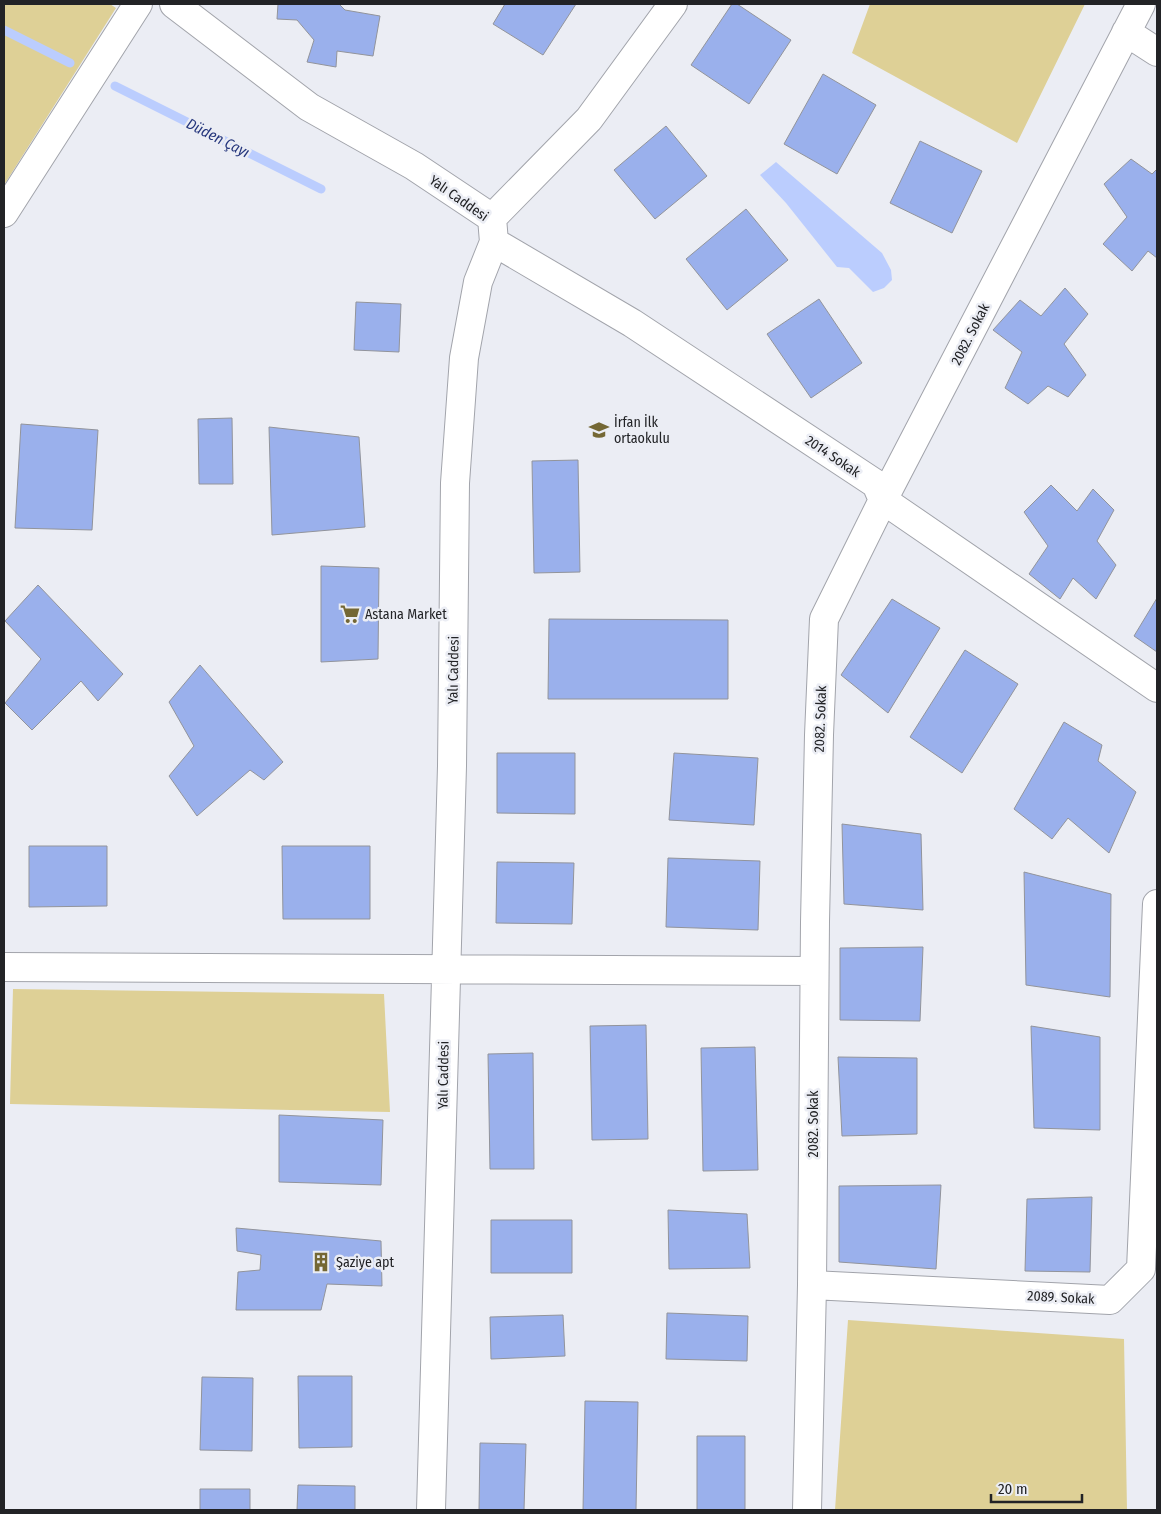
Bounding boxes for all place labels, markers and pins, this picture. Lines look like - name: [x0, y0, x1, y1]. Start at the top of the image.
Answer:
- place label: İrfan İlk ortaokulu: [614, 414, 670, 447]
- school or university icon: İrfan İlk ortaokulu: [588, 419, 610, 441]
- supermarket icon: Astana Market: [339, 603, 361, 625]
- place label: Astana Market: [365, 606, 447, 623]
- building icon: Şaziye apt: [310, 1251, 332, 1273]
- place label: Şaziye apt: [336, 1254, 395, 1271]

